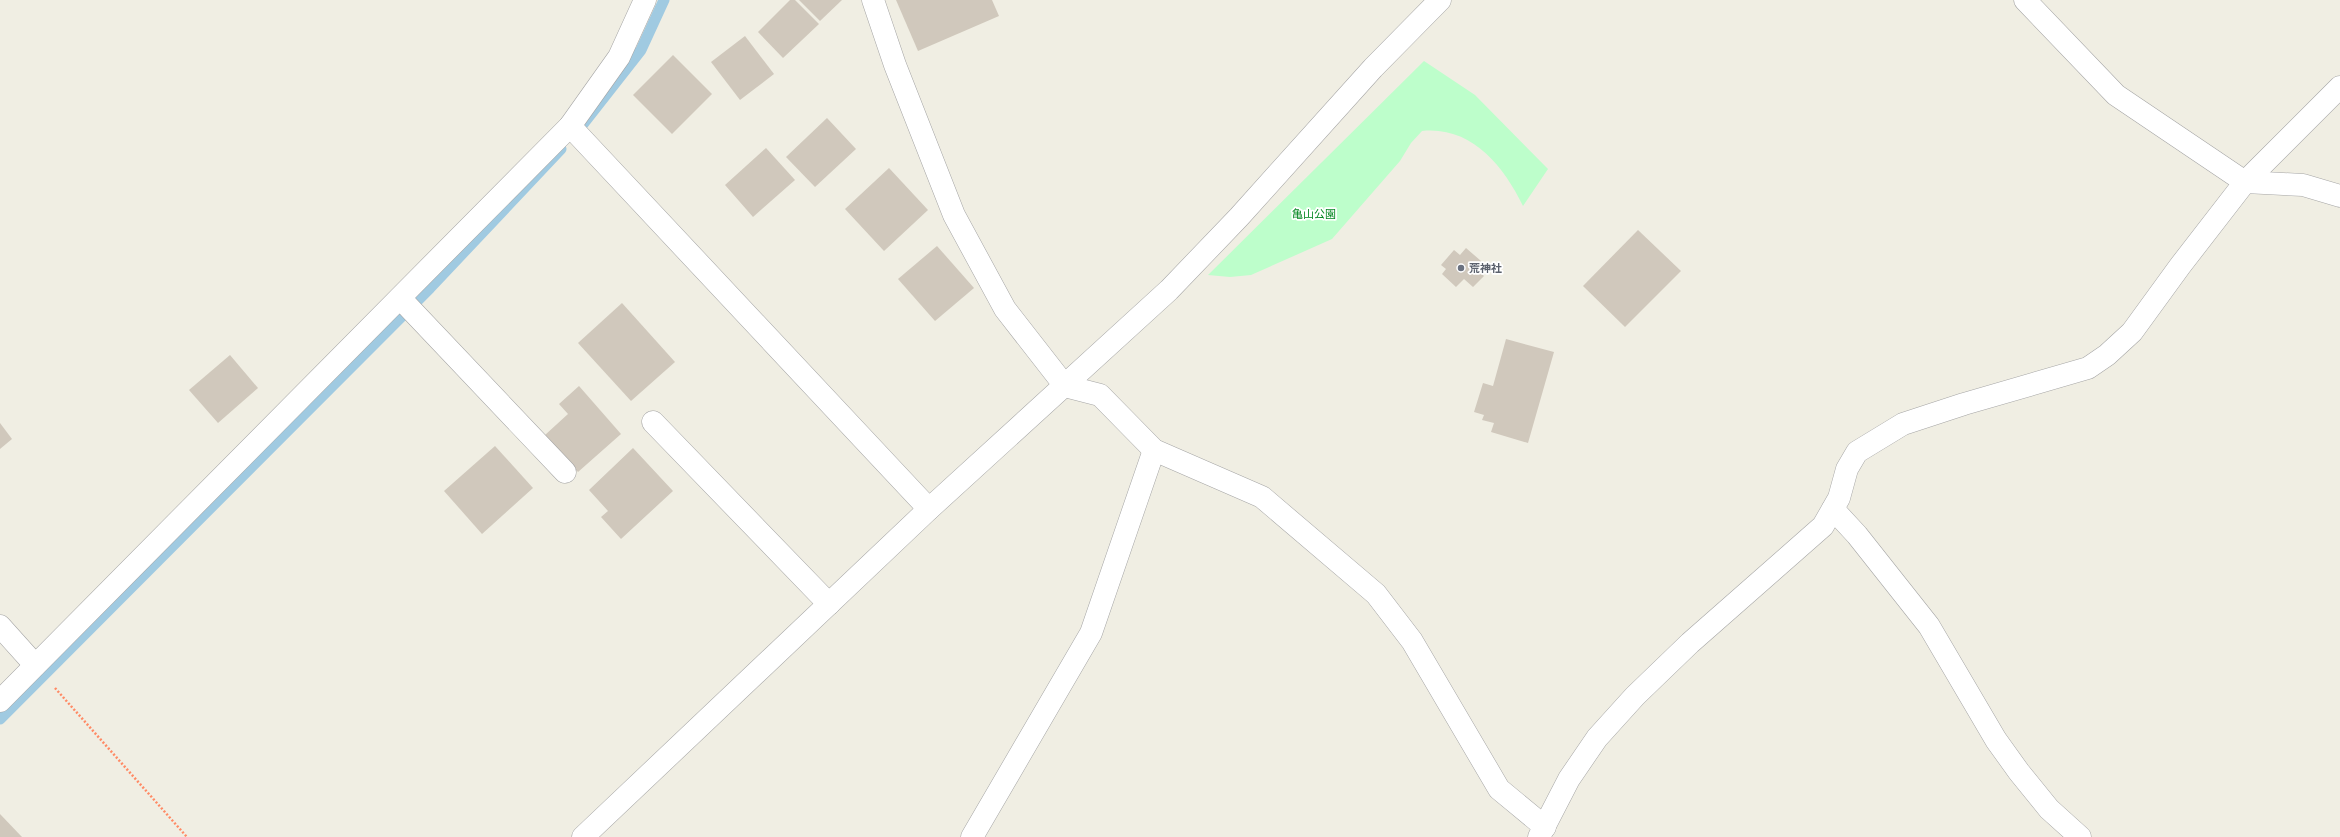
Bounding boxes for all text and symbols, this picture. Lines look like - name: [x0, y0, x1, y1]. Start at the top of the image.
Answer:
- park label: 亀山公園: [1292, 207, 1336, 221]
- place label: 荒神社: [1469, 261, 1502, 275]
- marker: 荒神社: [1456, 263, 1466, 273]

